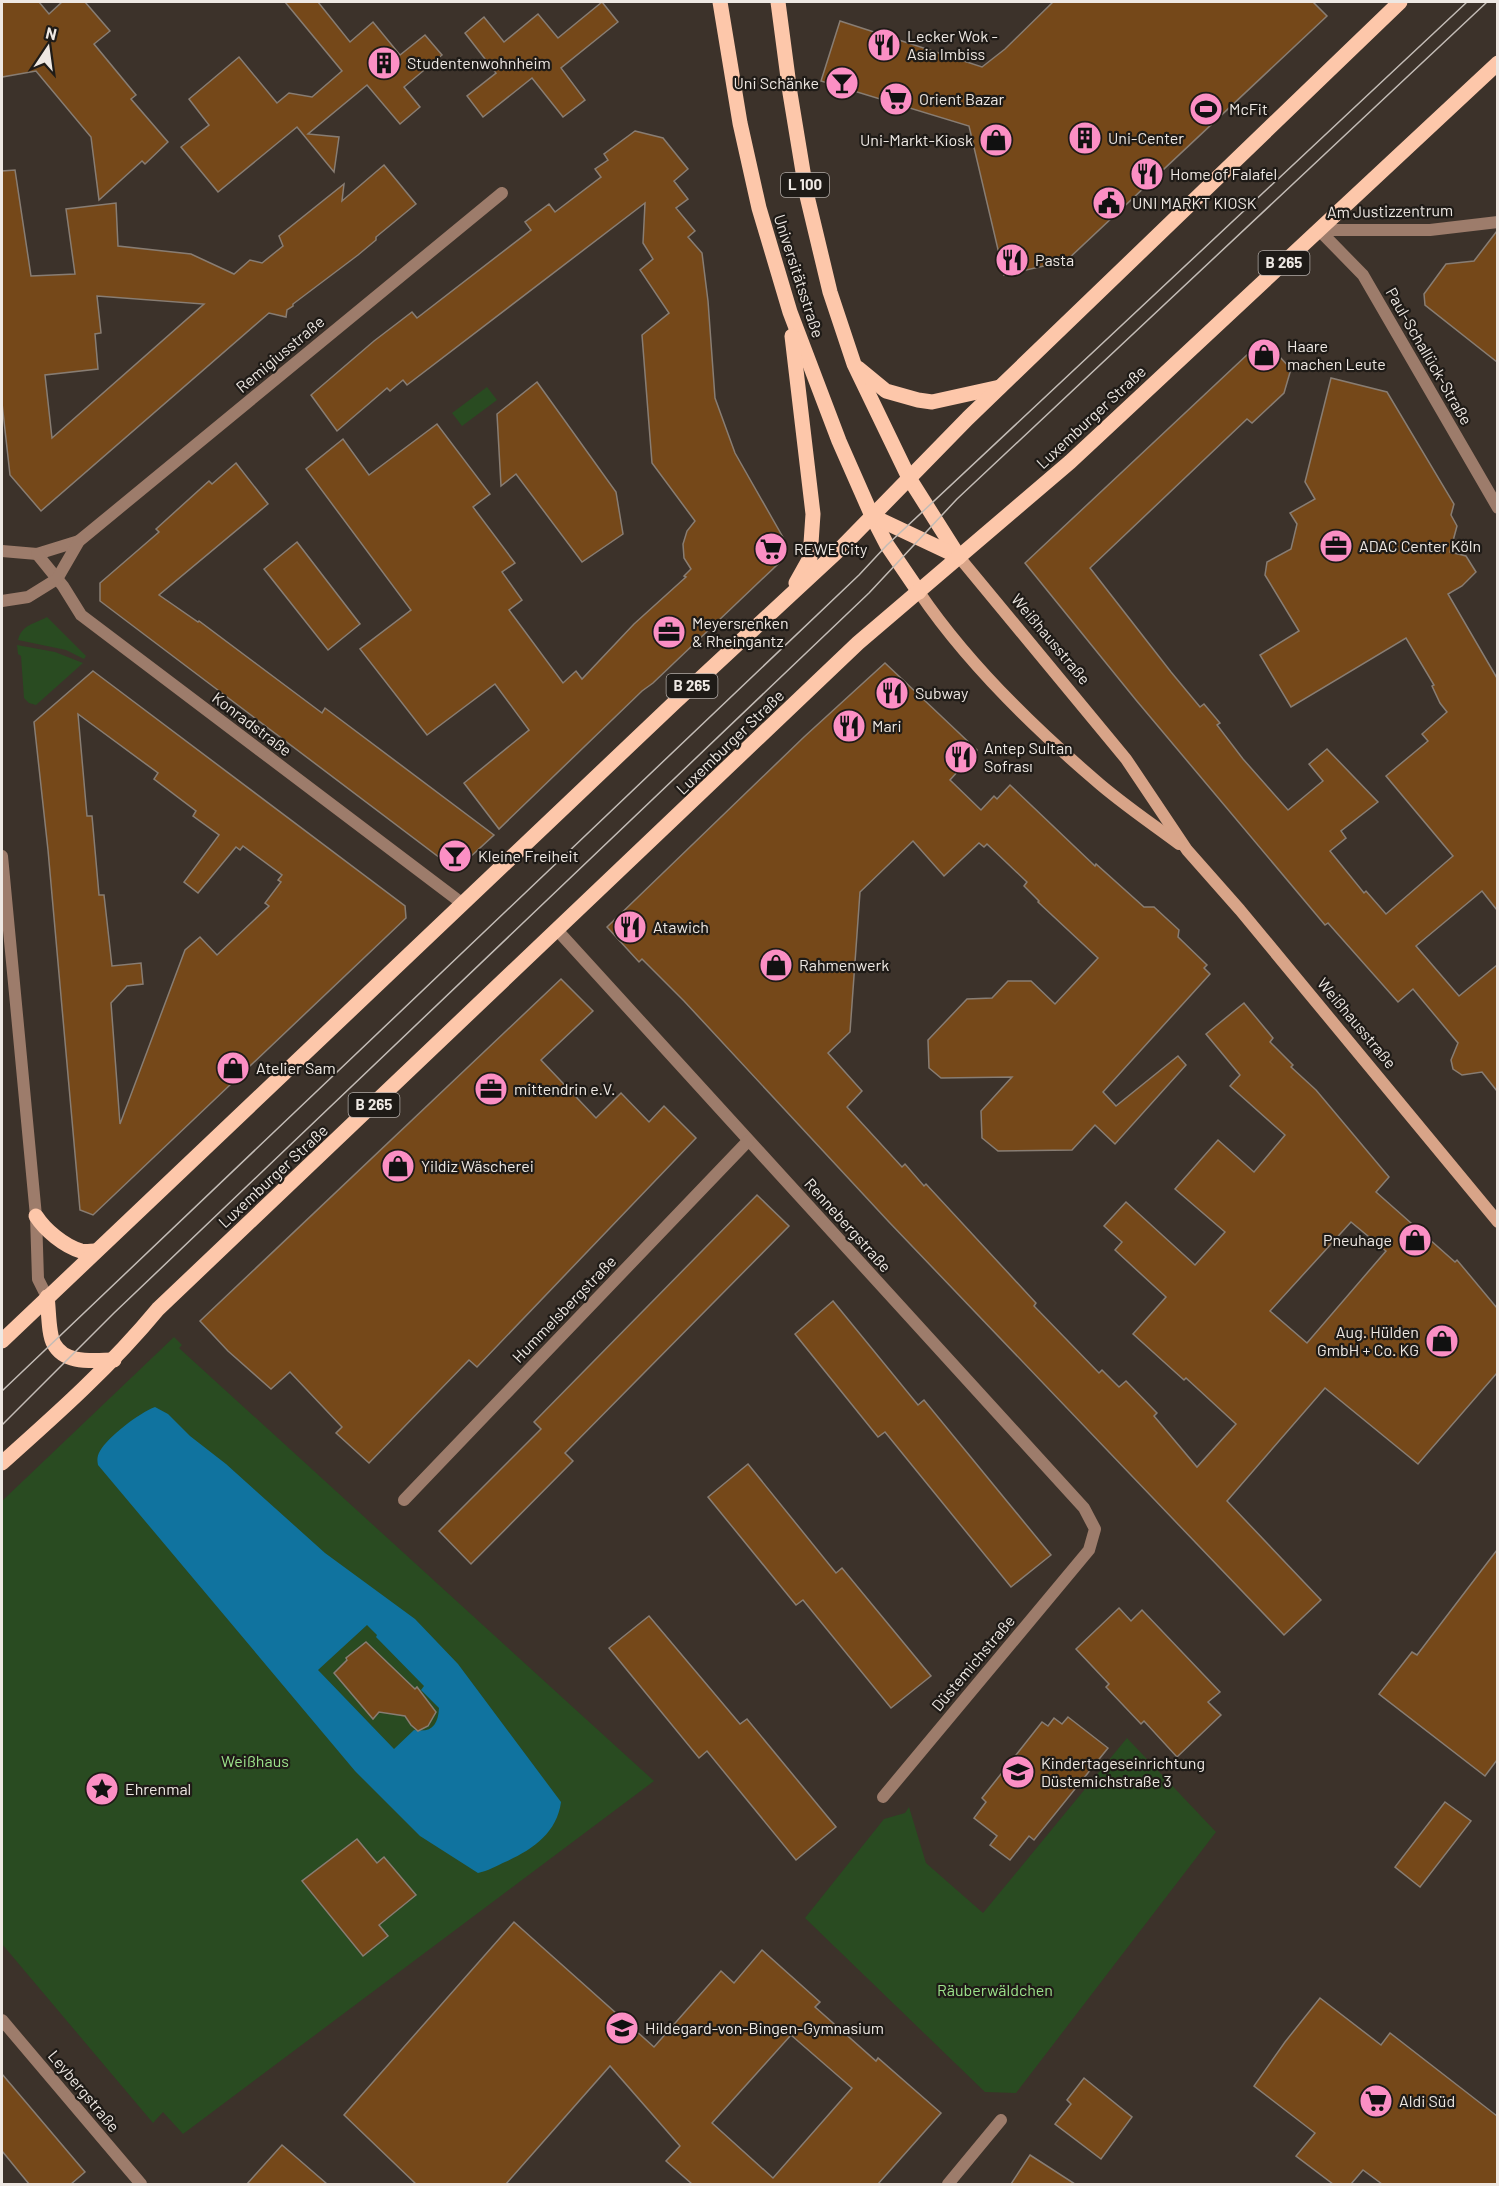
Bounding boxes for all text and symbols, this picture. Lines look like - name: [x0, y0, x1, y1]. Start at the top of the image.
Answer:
- north arrow: [18, 18, 78, 78]
- text: N: [44, 22, 59, 43]
- place label: Lecker Wok - Asia Imbiss: [907, 26, 998, 63]
- restaurant icon: Lecker Wok - Asia Imbiss: [866, 27, 902, 63]
- building icon: Studentenwohnheim: [366, 45, 402, 81]
- place label: Studentenwohnheim: [407, 53, 551, 72]
- bar icon: Uni Schänke: [824, 65, 860, 101]
- place label: Uni Schänke: [733, 73, 819, 92]
- supermarket icon: Orient Bazar: [878, 81, 914, 117]
- place label: Orient Bazar: [919, 89, 1004, 108]
- sports icon: McFit: [1188, 91, 1224, 127]
- place label: McFit: [1229, 99, 1268, 118]
- building icon: Uni-Center: [1067, 120, 1103, 156]
- shop icon: Uni-Markt-Kiosk: [978, 122, 1014, 158]
- place label: Uni-Center: [1108, 128, 1184, 147]
- place label: Uni-Markt-Kiosk: [860, 130, 973, 149]
- restaurant icon: Home of Falafel: [1129, 156, 1165, 192]
- place label: Home of Falafel: [1170, 164, 1277, 183]
- road number: L 100: [781, 173, 829, 197]
- public building icon: UNI MARKT KIOSK: [1091, 185, 1127, 221]
- place label: UNI MARKT KIOSK: [1132, 193, 1257, 212]
- street label: Am Justizzentrum: [1327, 200, 1453, 221]
- street label: Universitätsstraße: [771, 212, 828, 340]
- restaurant icon: Pasta: [994, 242, 1030, 278]
- place label: Pasta: [1035, 250, 1074, 269]
- road number: B 265: [1258, 251, 1310, 275]
- street label: Paul-Schallück-Straße: [1382, 284, 1477, 428]
- street label: Remigiusstraße: [232, 311, 328, 396]
- place label: Haare machen Leute: [1287, 336, 1386, 373]
- shop icon: Haare machen Leute: [1246, 337, 1282, 373]
- street label: Luxemburger Straße: [1032, 361, 1149, 472]
- office icon: ADAC Center Köln: [1318, 528, 1354, 564]
- supermarket icon: REWE City: [753, 531, 789, 567]
- place label: ADAC Center Köln: [1359, 536, 1481, 555]
- place label: REWE City: [794, 539, 868, 558]
- street label: Weißhausstraße: [1008, 589, 1095, 688]
- place label: Meyersrenken & Rheingantz: [692, 613, 789, 650]
- office icon: Meyersrenken & Rheingantz: [651, 614, 687, 650]
- road number: B 265: [666, 674, 718, 698]
- restaurant icon: Subway: [874, 675, 910, 711]
- place label: Subway: [915, 683, 969, 702]
- street label: Luxemburger Straße: [672, 685, 787, 798]
- street label: Konradstraße: [209, 688, 296, 760]
- restaurant icon: Mari: [831, 708, 867, 744]
- place label: Mari: [872, 716, 902, 735]
- place label: Antep Sultan Sofrası: [984, 738, 1073, 775]
- restaurant icon: Antep Sultan Sofrası: [943, 739, 979, 775]
- bar icon: Kleine Freiheit: [437, 838, 473, 874]
- place label: Kleine Freiheit: [478, 846, 579, 865]
- restaurant icon: Atawich: [612, 909, 648, 945]
- place label: Atawich: [653, 917, 709, 936]
- shop icon: Rahmenwerk: [758, 947, 794, 983]
- place label: Rahmenwerk: [799, 955, 889, 974]
- street label: Weißhausstraße: [1314, 973, 1401, 1072]
- shop icon: Atelier Sam: [215, 1050, 251, 1086]
- place label: Atelier Sam: [256, 1058, 336, 1077]
- office icon: mittendrin e.V.: [473, 1071, 509, 1107]
- place label: mittendrin e.V.: [514, 1079, 616, 1098]
- road number: B 265: [348, 1093, 400, 1117]
- street label: Luxemburger Straße: [214, 1120, 331, 1231]
- shop icon: Yildiz Wäscherei: [380, 1148, 416, 1184]
- place label: Yildiz Wäscherei: [421, 1156, 534, 1175]
- street label: Rennebergstraße: [801, 1174, 896, 1276]
- shop icon: Pneuhage: [1397, 1222, 1433, 1258]
- place label: Pneuhage: [1323, 1230, 1392, 1249]
- street label: Hummelsbergstraße: [508, 1251, 620, 1366]
- place label: Aug. Hülden GmbH + Co. KG: [1317, 1322, 1419, 1359]
- shop icon: Aug. Hülden GmbH + Co. KG: [1424, 1323, 1460, 1359]
- street label: Düstemichstraße: [927, 1611, 1018, 1714]
- park label: Weißhaus: [221, 1751, 289, 1770]
- place label: Kindertageseinrichtung Düstemichstraße 3: [1041, 1753, 1205, 1790]
- school or university icon: Kindertageseinrichtung Düstemichstraße 3: [1000, 1754, 1036, 1790]
- place icon: Ehrenmal: [84, 1771, 120, 1807]
- place label: Ehrenmal: [125, 1779, 191, 1798]
- park label: Räuberwäldchen: [937, 1980, 1053, 1999]
- school or university icon: Hildegard-von-Bingen-Gymnasium: [604, 2010, 640, 2046]
- place label: Hildegard-von-Bingen-Gymnasium: [645, 2018, 884, 2037]
- street label: Leybergstraße: [45, 2046, 124, 2135]
- supermarket icon: Aldi Süd: [1358, 2083, 1394, 2119]
- place label: Aldi Süd: [1399, 2091, 1455, 2110]

